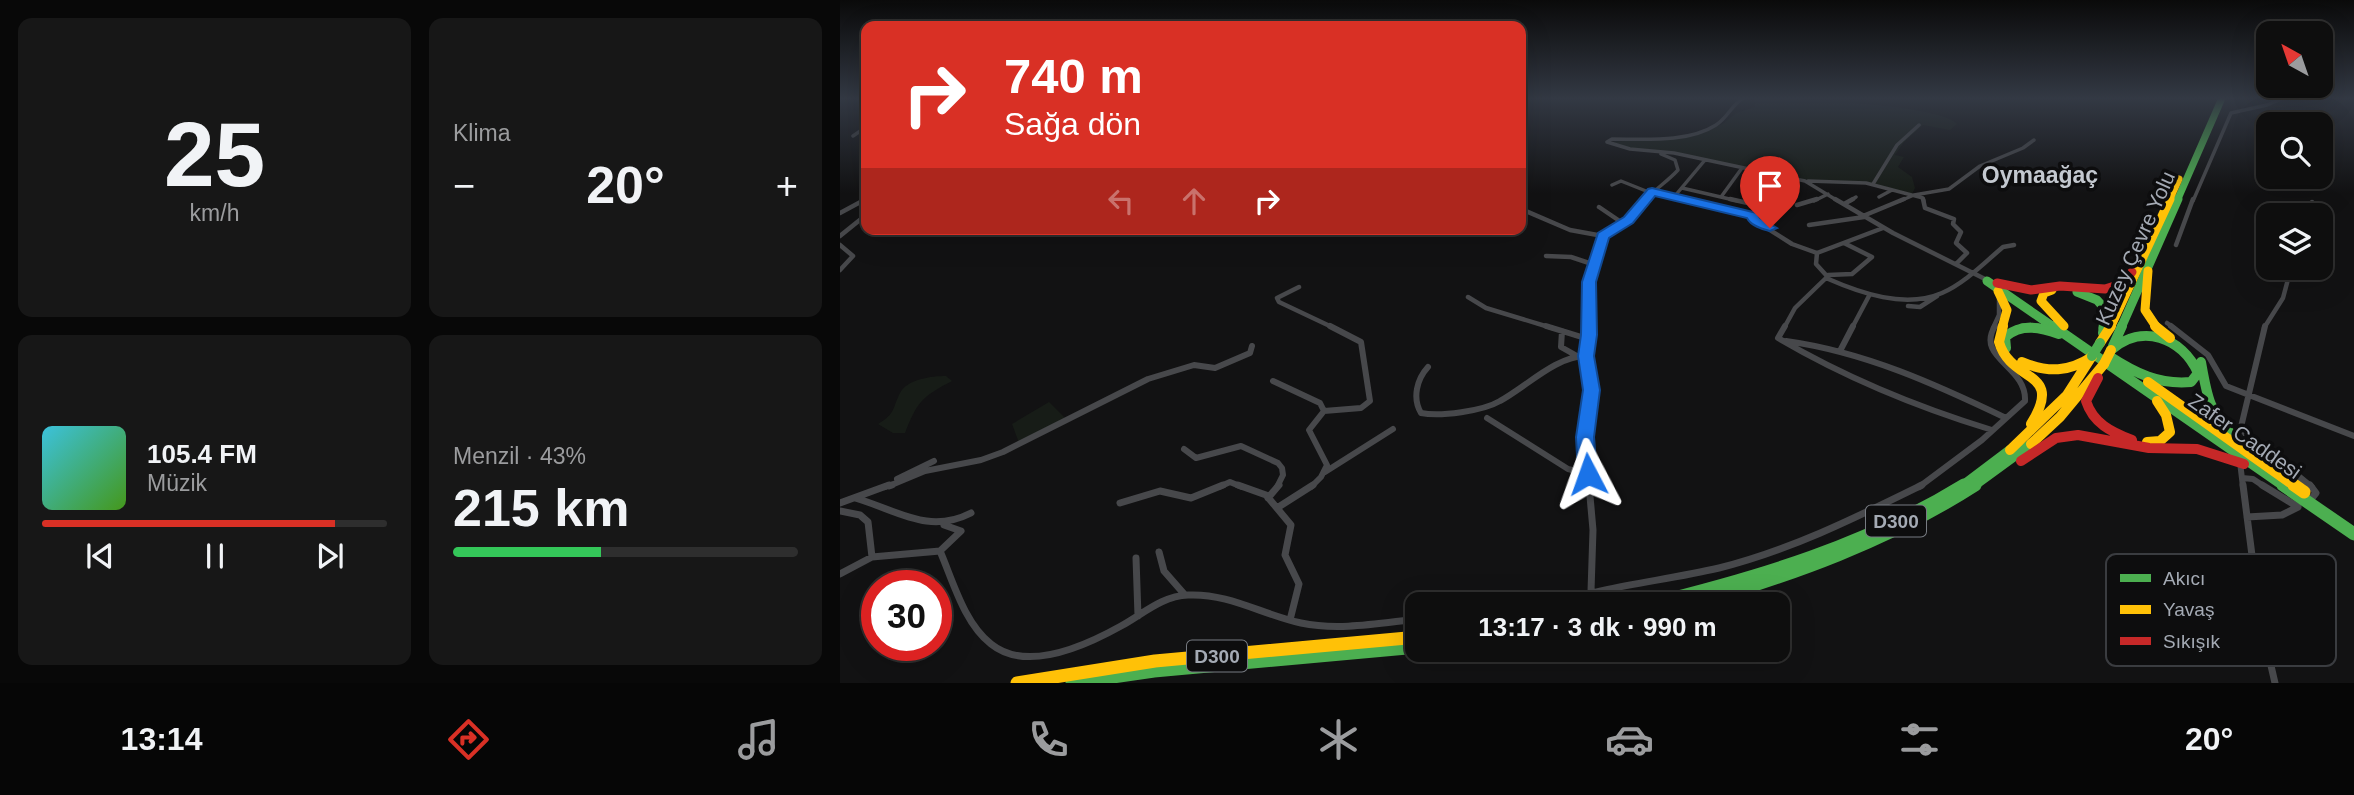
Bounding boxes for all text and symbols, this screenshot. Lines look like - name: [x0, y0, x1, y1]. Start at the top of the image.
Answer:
- north arrow: [2256, 21, 2333, 98]
- map controls: [2256, 21, 2333, 280]
- icon: right: [889, 49, 980, 140]
- text: 740 m: [1004, 49, 1143, 103]
- text: 25: [164, 104, 265, 205]
- text: Sağa dön: [1004, 106, 1141, 142]
- button: search: [2256, 112, 2333, 189]
- text: Klima: [453, 120, 511, 146]
- text: 20°: [586, 156, 665, 214]
- pin: [1740, 156, 1800, 228]
- district label: Oymaağaç: [1982, 162, 2098, 188]
- text: −: [453, 165, 475, 207]
- text: +: [776, 165, 798, 207]
- icon: arrive: [1751, 167, 1789, 205]
- street label: Kuzey Çevre Yolu: [2091, 168, 2179, 328]
- icon: left: [1102, 182, 1140, 220]
- icon: ahead: [1175, 182, 1213, 220]
- icon: right: [1248, 182, 1286, 220]
- text: km/h: [190, 200, 239, 226]
- button: layers: [2256, 203, 2333, 280]
- street label: Zafer Caddesi: [2184, 389, 2306, 483]
- position arrow: [1551, 437, 1625, 511]
- text: 105.4 FM: [147, 439, 257, 469]
- text: Menzil · 43%: [453, 443, 586, 469]
- text: Müzik: [147, 470, 207, 496]
- text: 215 km: [453, 479, 629, 537]
- road number: D300: [1866, 506, 1926, 536]
- icon: previous: [81, 537, 119, 575]
- icon: pause: [196, 537, 234, 575]
- icon: next: [311, 537, 349, 575]
- legend: [2106, 554, 2336, 666]
- text: Akıcı: [2163, 568, 2205, 589]
- speed limit sign: 30: [861, 570, 952, 661]
- text: Yavaş: [2163, 599, 2214, 620]
- text: 13:17 · 3 dk · 990 m: [1478, 612, 1717, 642]
- text: Sıkışık: [2163, 631, 2221, 652]
- road number: D300: [1187, 640, 1247, 671]
- icon: directions: [444, 715, 493, 764]
- icon: music: [734, 715, 783, 764]
- icon: phone: [1024, 715, 1073, 764]
- icon: climate: [1314, 715, 1363, 764]
- icon: car: [1605, 715, 1654, 764]
- icon: filters: [1895, 715, 1944, 764]
- text: 13:14: [121, 721, 202, 757]
- text: 20°: [2185, 721, 2233, 757]

